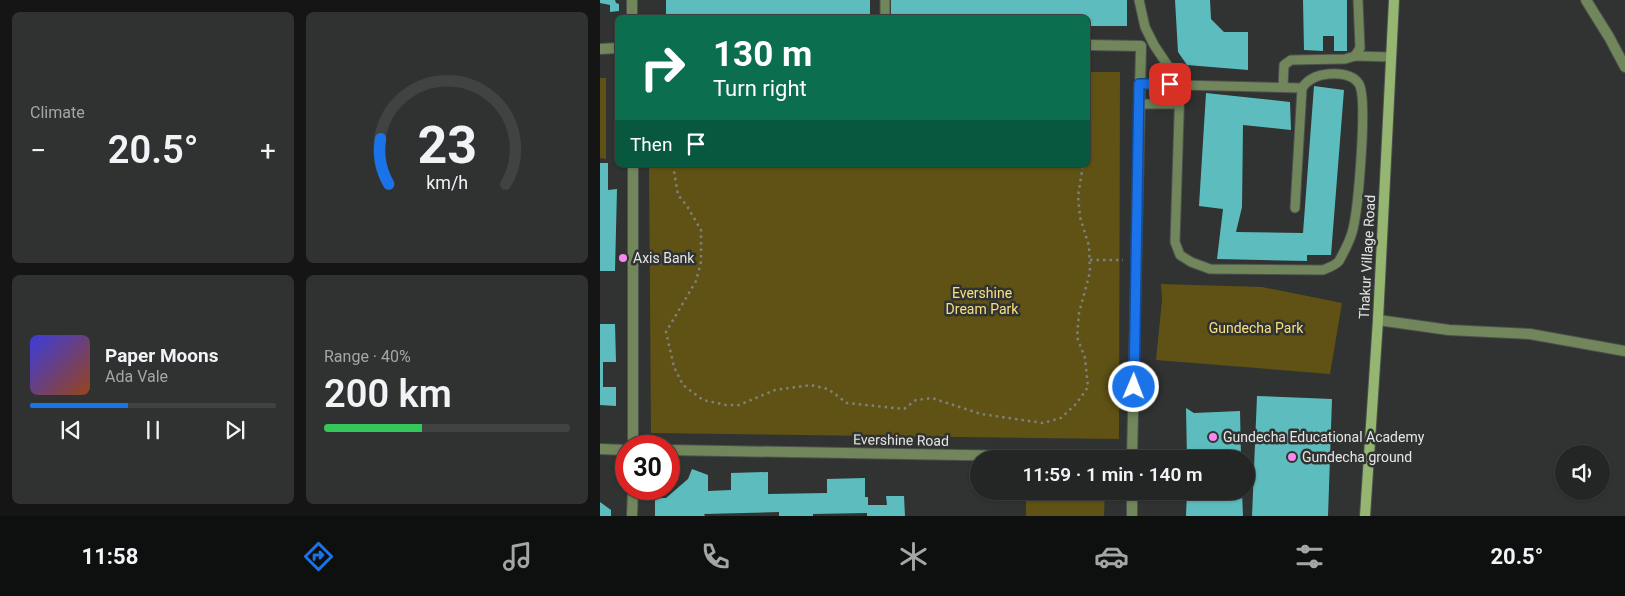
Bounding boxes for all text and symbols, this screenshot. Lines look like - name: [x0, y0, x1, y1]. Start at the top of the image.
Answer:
- text: 130 m: [713, 34, 812, 75]
- icon: right: [630, 35, 695, 100]
- pin: [1149, 63, 1191, 105]
- icon: arrive: [1156, 70, 1184, 98]
- text: Turn right: [713, 76, 807, 101]
- text: Climate: [30, 103, 85, 122]
- text: 23: [417, 115, 477, 176]
- text: 20.5°: [108, 128, 198, 172]
- icon: arrive: [682, 130, 710, 158]
- text: Then: [630, 133, 672, 156]
- text: −: [30, 134, 46, 167]
- text: +: [260, 134, 276, 167]
- text: km/h: [426, 172, 468, 193]
- street label: Thakur Village Road: [1356, 194, 1378, 320]
- place label: Axis Bank: [633, 250, 695, 266]
- marker: Axis Bank: [617, 252, 629, 264]
- park label: Evershine Dream Park: [946, 285, 1019, 317]
- park label: Gundecha Park: [1209, 320, 1304, 336]
- text: Paper Moons: [105, 344, 218, 367]
- text: Range · 40%: [324, 347, 411, 366]
- position arrow: [1107, 360, 1159, 412]
- text: Ada Vale: [105, 367, 168, 386]
- text: 200 km: [324, 372, 452, 416]
- icon: previous: [57, 416, 85, 444]
- icon: pause: [139, 416, 167, 444]
- icon: next: [221, 416, 249, 444]
- place label: Gundecha Educational Academy: [1223, 429, 1425, 445]
- street label: Evershine Road: [853, 431, 949, 449]
- marker: Gundecha Educational Academy: [1207, 431, 1219, 443]
- speed limit sign: 30: [615, 435, 680, 500]
- map controls: [1555, 445, 1610, 500]
- button: sound: [1555, 445, 1610, 500]
- place label: Gundecha ground: [1302, 449, 1412, 465]
- marker: Gundecha ground: [1286, 451, 1298, 463]
- text: 11:59 · 1 min · 140 m: [1022, 463, 1203, 486]
- icon: directions: [301, 539, 336, 574]
- icon: music: [500, 539, 535, 574]
- icon: phone: [698, 539, 733, 574]
- icon: climate: [896, 539, 931, 574]
- icon: car: [1094, 539, 1129, 574]
- icon: filters: [1292, 539, 1327, 574]
- text: 11:58: [82, 544, 138, 569]
- text: 20.5°: [1490, 544, 1543, 569]

